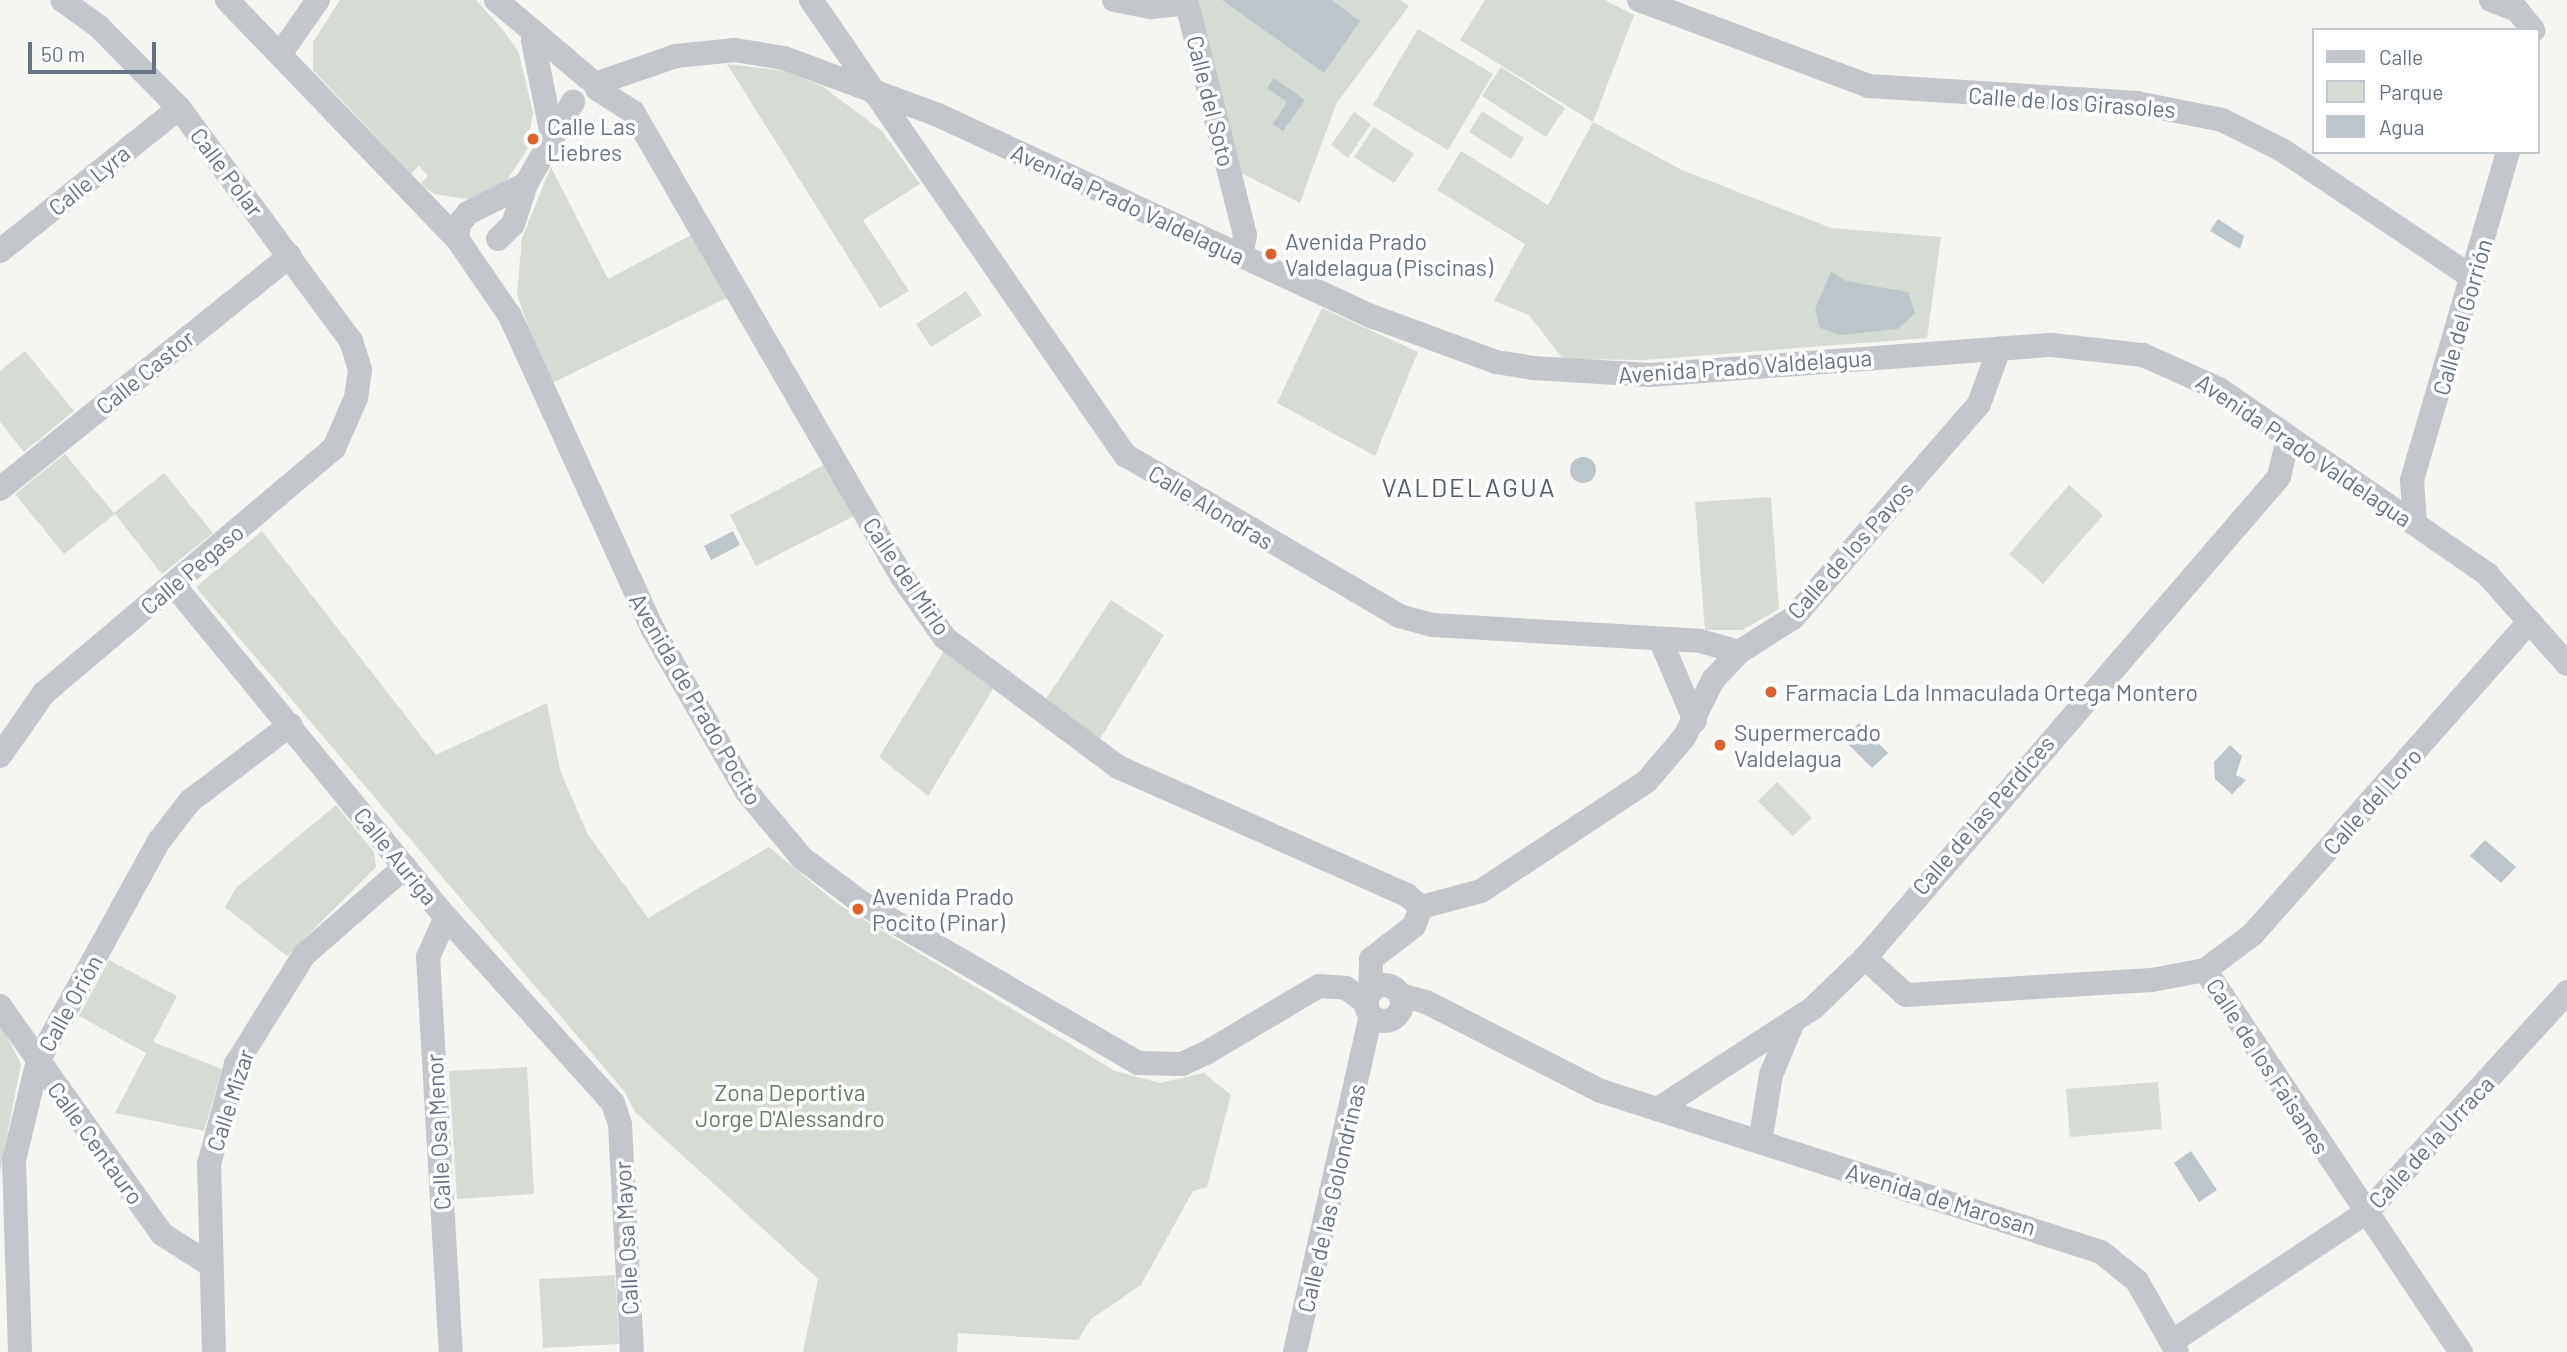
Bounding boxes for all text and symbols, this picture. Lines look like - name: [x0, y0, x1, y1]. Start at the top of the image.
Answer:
- scale bar: [32, 28, 159, 72]
- legend: [2312, 28, 2539, 154]
- street label: Calle del Soto: [1181, 33, 1241, 169]
- text: 50 m: [41, 41, 85, 66]
- text: Calle: [2379, 44, 2423, 69]
- text: Parque: [2379, 79, 2444, 104]
- street label: Calle de los Girasoles: [1967, 81, 2177, 123]
- place label: Calle Las Liebres: [547, 112, 636, 166]
- text: Agua: [2379, 114, 2425, 139]
- street label: Calle Polar: [185, 122, 269, 222]
- marker: Calle Las Liebres: [525, 131, 541, 147]
- street label: Avenida Prado Valdelagua: [1007, 138, 1249, 270]
- street label: Calle Lyra: [43, 139, 135, 221]
- place label: Avenida Prado Valdelagua (Piscinas): [1285, 227, 1493, 281]
- street label: Calle del Gorrión: [2426, 236, 2498, 398]
- marker: Avenida Prado Valdelagua (Piscinas): [1263, 246, 1279, 262]
- street label: Calle Castor: [90, 324, 200, 420]
- street label: Avenida Prado Valdelagua: [1617, 343, 1873, 389]
- street label: Avenida Prado Valdelagua: [2191, 367, 2417, 533]
- street label: Calle Alondras: [1144, 459, 1278, 555]
- district label: VALDELAGUA: [1383, 471, 1555, 503]
- street label: Calle de los Pavos: [1781, 476, 1919, 624]
- street label: Calle del Mirlo: [857, 512, 957, 640]
- street label: Calle Pegaso: [135, 518, 249, 620]
- street label: Avenida de Prado Pocito: [624, 588, 768, 810]
- place label: Farmacia Lda Inmaculada Ortega Montero: [1785, 678, 2198, 706]
- marker: Farmacia Lda Inmaculada Ortega Montero: [1763, 684, 1779, 700]
- place label: Supermercado Valdelagua: [1734, 718, 1881, 772]
- street label: Calle de las Perdices: [1906, 730, 2060, 900]
- marker: Supermercado Valdelagua: [1712, 737, 1728, 753]
- street label: Calle del Loro: [2317, 742, 2427, 860]
- street label: Calle Auriga: [348, 802, 444, 910]
- place label: Avenida Prado Pocito (Pinar): [872, 882, 1014, 936]
- marker: Avenida Prado Pocito (Pinar): [850, 901, 866, 917]
- street label: Calle Orión: [32, 950, 108, 1056]
- street label: Calle de los Faisanes: [2201, 973, 2335, 1159]
- street label: Calle Mizar: [201, 1045, 259, 1155]
- street label: Calle Osa Menor: [420, 1053, 456, 1211]
- street label: Calle de la Urraca: [2363, 1070, 2499, 1214]
- street label: Calle Centauro: [42, 1076, 150, 1210]
- park label: Zona Deportiva Jorge D'Alessandro: [695, 1078, 885, 1132]
- street label: Calle de las Golondrinas: [1291, 1081, 1371, 1315]
- street label: Avenida de Marosan: [1843, 1157, 2039, 1241]
- street label: Calle Osa Mayor: [608, 1160, 644, 1316]

